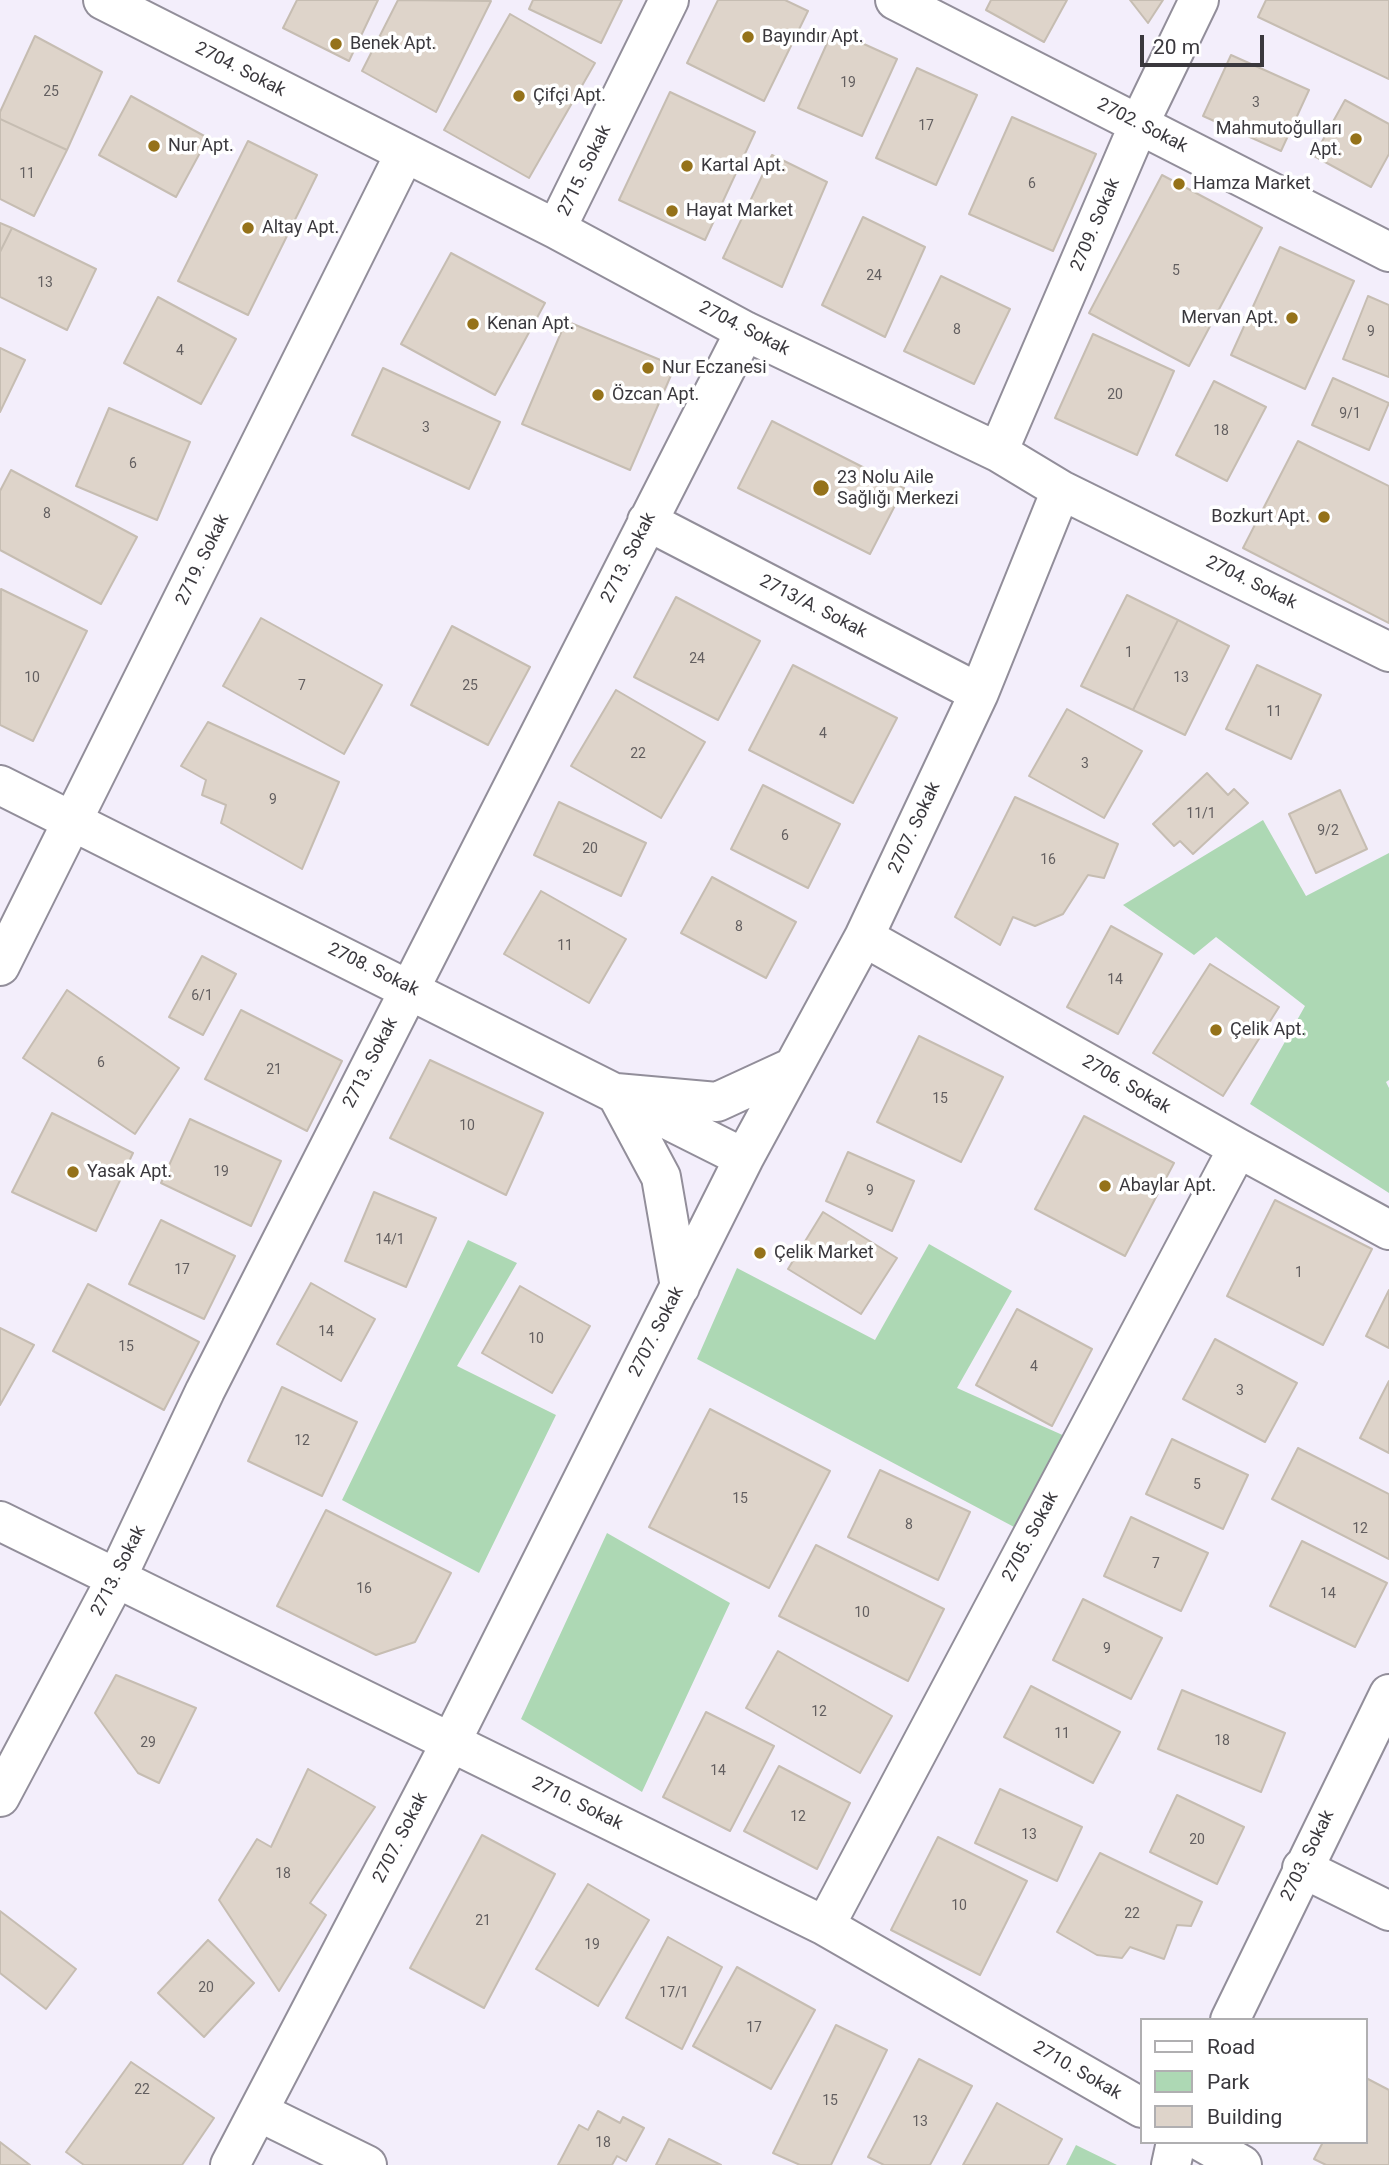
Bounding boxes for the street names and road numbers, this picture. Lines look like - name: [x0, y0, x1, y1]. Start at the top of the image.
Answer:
- street label: 2704. Sokak: [191, 38, 289, 102]
- street label: 2702. Sokak: [1093, 94, 1191, 158]
- street label: 2715. Sokak: [554, 122, 616, 220]
- street label: 2709. Sokak: [1067, 175, 1125, 275]
- street label: 2704. Sokak: [695, 297, 793, 361]
- street label: 2713. Sokak: [597, 509, 661, 607]
- street label: 2719. Sokak: [172, 511, 234, 609]
- street label: 2704. Sokak: [1202, 552, 1300, 614]
- street label: 2713/A. Sokak: [756, 571, 870, 643]
- street label: 2707. Sokak: [884, 779, 946, 877]
- street label: 2708. Sokak: [324, 939, 422, 1001]
- street label: 2713. Sokak: [339, 1014, 403, 1112]
- street label: 2706. Sokak: [1078, 1051, 1174, 1119]
- street label: 2707. Sokak: [625, 1283, 689, 1381]
- street label: 2705. Sokak: [998, 1488, 1064, 1586]
- street label: 2713. Sokak: [87, 1522, 151, 1620]
- street label: 2710. Sokak: [528, 1773, 626, 1835]
- street label: 2707. Sokak: [369, 1789, 433, 1887]
- street label: 2703. Sokak: [1277, 1807, 1339, 1905]
- street label: 2710. Sokak: [1029, 2037, 1125, 2105]

